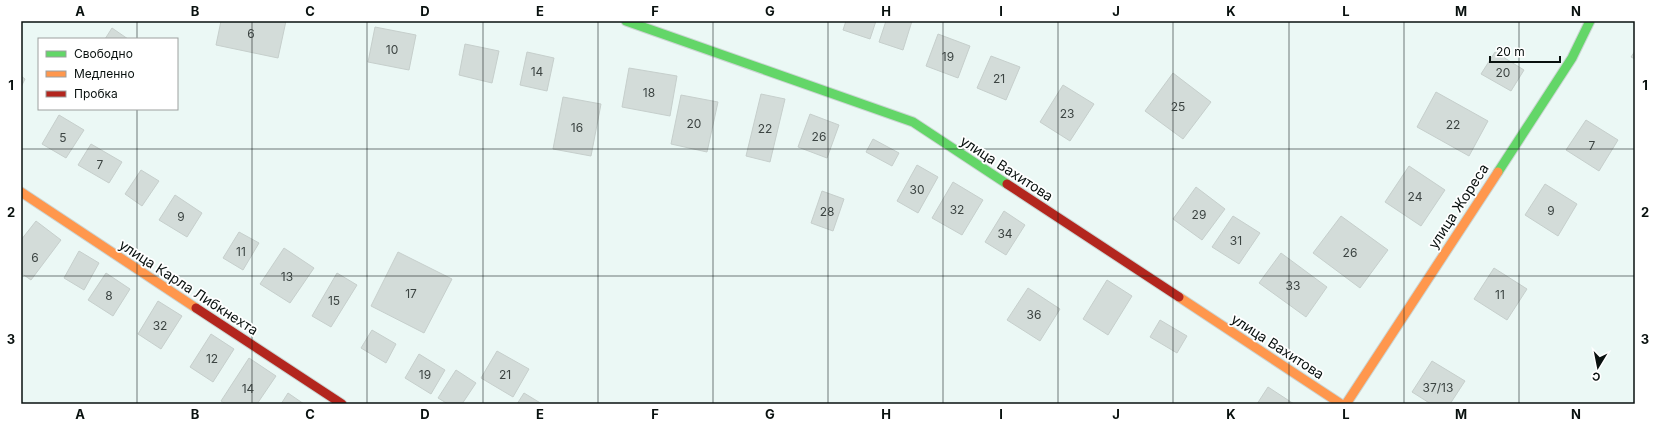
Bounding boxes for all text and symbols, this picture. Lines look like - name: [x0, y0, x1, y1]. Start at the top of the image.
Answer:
- text: A: [75, 3, 85, 19]
- text: B: [191, 3, 200, 19]
- text: C: [305, 3, 315, 19]
- text: D: [420, 3, 430, 19]
- text: E: [536, 3, 544, 19]
- text: F: [651, 3, 659, 19]
- text: G: [765, 3, 775, 19]
- text: H: [881, 3, 891, 19]
- text: I: [999, 3, 1003, 19]
- text: J: [1112, 3, 1120, 19]
- text: K: [1226, 3, 1236, 19]
- text: L: [1342, 3, 1350, 19]
- text: M: [1455, 3, 1467, 19]
- text: N: [1571, 3, 1581, 19]
- house number: 6: [247, 26, 255, 41]
- legend: [38, 38, 178, 110]
- scale bar: [1490, 38, 1560, 64]
- house number: 10: [386, 42, 398, 57]
- text: 20 m: [1496, 44, 1525, 59]
- text: Свободно: [74, 46, 133, 61]
- house number: 19: [942, 49, 954, 64]
- house number: 14: [531, 64, 544, 79]
- house number: 20: [1496, 65, 1510, 80]
- text: Медленно: [74, 66, 135, 81]
- house number: 21: [993, 71, 1005, 86]
- text: 1: [8, 77, 14, 93]
- text: 1: [1642, 77, 1648, 93]
- house number: 18: [643, 85, 655, 100]
- text: Пробка: [74, 86, 118, 101]
- house number: 25: [1171, 99, 1185, 114]
- house number: 23: [1060, 106, 1074, 121]
- house number: 20: [687, 116, 701, 131]
- house number: 22: [1446, 117, 1460, 132]
- house number: 16: [571, 120, 583, 135]
- house number: 22: [758, 121, 772, 136]
- house number: 26: [812, 129, 826, 144]
- house number: 5: [59, 130, 67, 145]
- street label: улица Вахитова: [957, 132, 1057, 204]
- house number: 7: [1589, 138, 1596, 153]
- house number: 7: [97, 157, 104, 172]
- street label: улица Жореса: [1424, 160, 1492, 252]
- house number: 30: [910, 182, 924, 197]
- house number: 24: [1408, 189, 1423, 204]
- house number: 32: [950, 202, 964, 217]
- house number: 9: [1547, 203, 1555, 218]
- text: 2: [7, 204, 15, 220]
- house number: 28: [820, 204, 834, 219]
- text: 2: [1641, 204, 1649, 220]
- house number: 29: [1192, 207, 1206, 222]
- house number: 9: [177, 209, 185, 224]
- house number: 34: [997, 226, 1013, 241]
- house number: 31: [1230, 233, 1242, 248]
- street label: улица Карла Либкнехта: [116, 236, 262, 338]
- house number: 11: [236, 244, 246, 259]
- house number: 26: [1343, 245, 1357, 260]
- house number: 6: [31, 250, 39, 265]
- house number: 13: [281, 269, 293, 284]
- house number: 33: [1286, 278, 1300, 293]
- house number: 17: [405, 286, 417, 301]
- house number: 11: [1495, 287, 1505, 302]
- house number: 8: [105, 288, 113, 303]
- house number: 15: [328, 293, 340, 308]
- house number: 36: [1027, 307, 1041, 322]
- street label: улица Вахитова: [1228, 310, 1328, 382]
- house number: 32: [153, 318, 167, 333]
- text: 3: [7, 331, 15, 347]
- text: 3: [1641, 331, 1649, 347]
- north arrow: [1578, 347, 1618, 387]
- house number: 12: [206, 351, 218, 366]
- house number: 19: [419, 367, 431, 382]
- house number: 21: [499, 367, 511, 382]
- text: С: [1591, 369, 1601, 384]
- house number: 37/13: [1423, 380, 1453, 395]
- house number: 14: [242, 381, 255, 396]
- text: A: [75, 406, 85, 422]
- text: B: [191, 406, 200, 422]
- text: C: [305, 406, 315, 422]
- text: D: [420, 406, 430, 422]
- text: E: [536, 406, 544, 422]
- text: F: [651, 406, 659, 422]
- text: G: [765, 406, 775, 422]
- text: H: [881, 406, 891, 422]
- text: I: [999, 406, 1003, 422]
- text: J: [1112, 406, 1120, 422]
- text: K: [1226, 406, 1236, 422]
- text: L: [1342, 406, 1350, 422]
- text: M: [1455, 406, 1467, 422]
- text: N: [1571, 406, 1581, 422]

